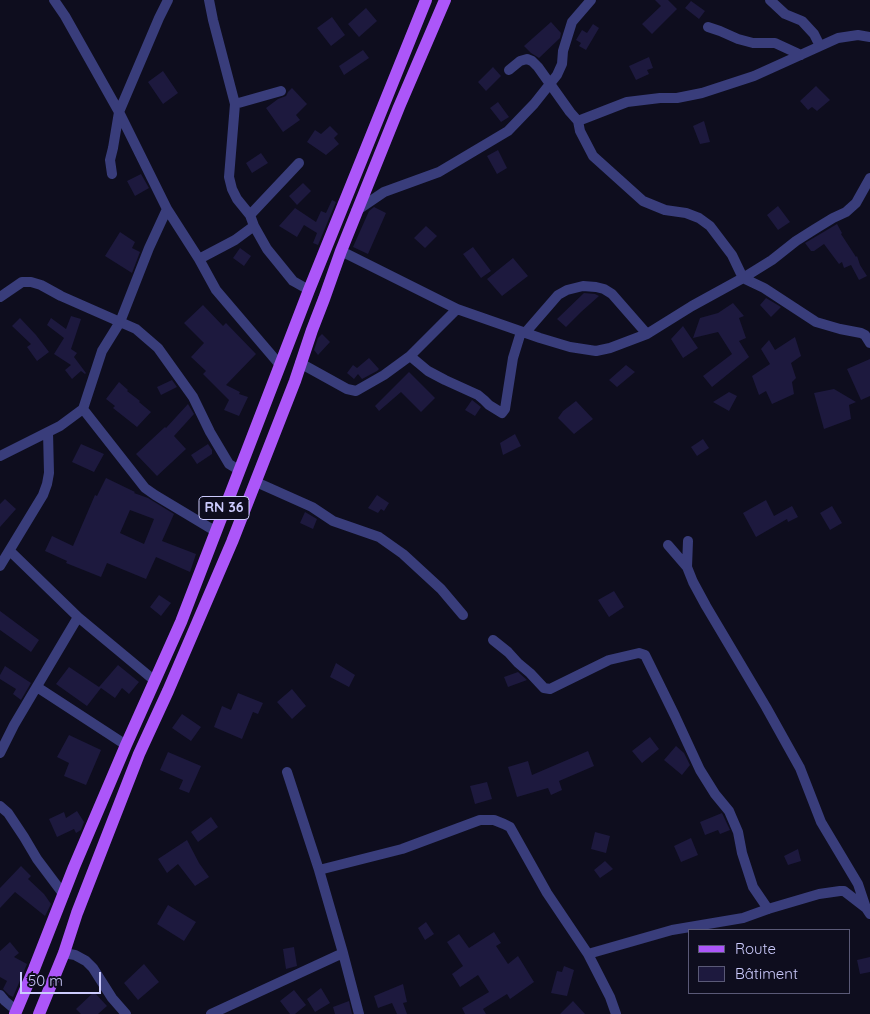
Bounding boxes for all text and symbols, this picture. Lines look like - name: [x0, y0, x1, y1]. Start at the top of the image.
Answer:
- road number: RN 36: [199, 496, 249, 520]
- legend: [688, 929, 850, 994]
- text: Route: [735, 939, 776, 958]
- scale bar: [22, 962, 104, 994]
- text: Bâtiment: [735, 964, 798, 983]
- text: 50 m: [28, 971, 63, 990]

